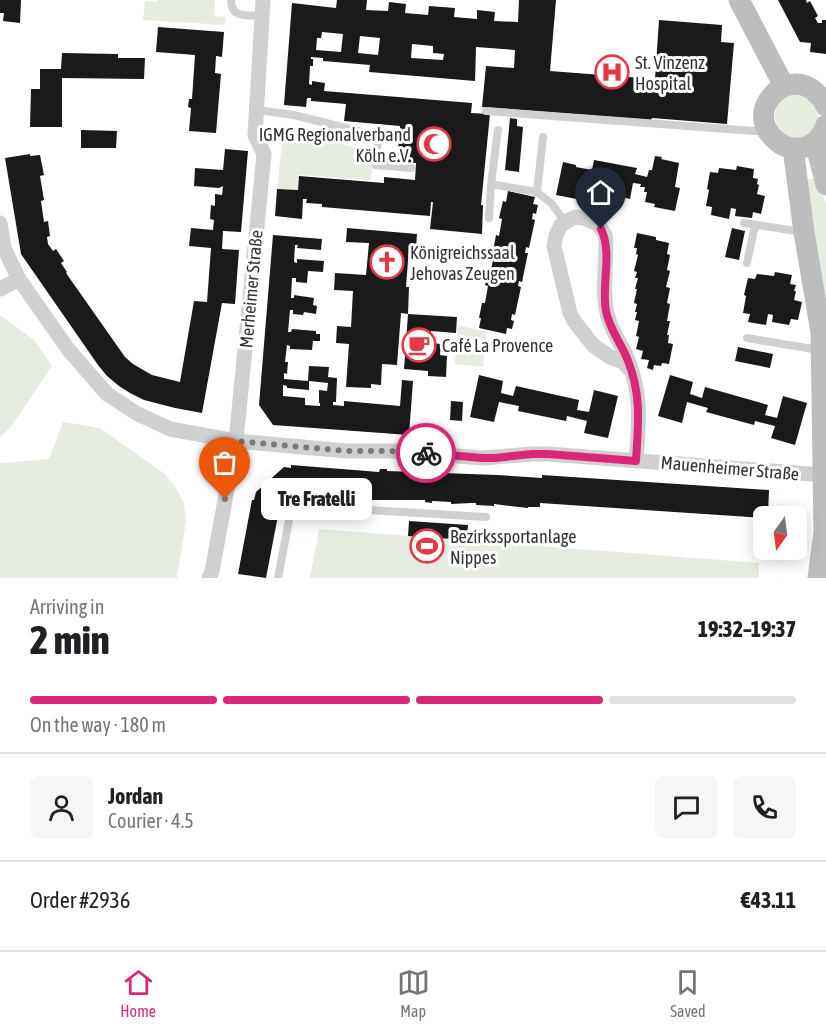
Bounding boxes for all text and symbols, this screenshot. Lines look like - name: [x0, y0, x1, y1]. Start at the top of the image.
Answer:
- place label: St. Vinzenz Hospital: [635, 52, 705, 94]
- hospital icon: St. Vinzenz Hospital: [594, 54, 630, 90]
- place label: IGMG Regionalverband Köln e.V.: [259, 124, 411, 166]
- mosque icon: IGMG Regionalverband Köln e.V.: [416, 126, 452, 162]
- pin: [575, 167, 626, 229]
- icon: home: [584, 176, 617, 209]
- street label: Merheimer Straße: [235, 229, 267, 349]
- place label: Königreichssaal Jehovas Zeugen: [410, 242, 515, 284]
- church icon: Königreichssaal Jehovas Zeugen: [369, 244, 405, 280]
- cafe icon: Café La Provence: [401, 327, 437, 363]
- place label: Café La Provence: [442, 335, 553, 356]
- courier: [396, 423, 456, 483]
- pin: [199, 437, 250, 499]
- icon: bike: [410, 437, 443, 470]
- icon: bag: [208, 446, 241, 479]
- street label: Mauenheimer Straße: [660, 451, 800, 485]
- callout: Tre Fratelli: [261, 478, 372, 520]
- text: Tre Fratelli: [278, 487, 355, 510]
- north arrow: [753, 506, 807, 560]
- map controls: [753, 506, 807, 560]
- place label: Bezirkssportanlage Nippes: [450, 526, 576, 568]
- sports icon: Bezirkssportanlage Nippes: [409, 528, 445, 564]
- text: Arriving in: [30, 595, 104, 618]
- text: 19:32–19:37: [698, 616, 796, 642]
- text: 2 min: [30, 618, 110, 662]
- text: On the way · 180 m: [30, 713, 166, 736]
- button: person: [30, 776, 93, 839]
- button: chat: [655, 776, 718, 839]
- button: phone: [733, 776, 796, 839]
- text: Jordan: [108, 783, 163, 809]
- text: Courier · 4.5: [108, 809, 194, 832]
- text: Order #2936: [30, 887, 130, 913]
- text: €43.11: [741, 887, 796, 913]
- tab: Home: [120, 966, 156, 1020]
- tab: Map: [397, 966, 430, 1020]
- tab: Saved: [670, 966, 706, 1020]

